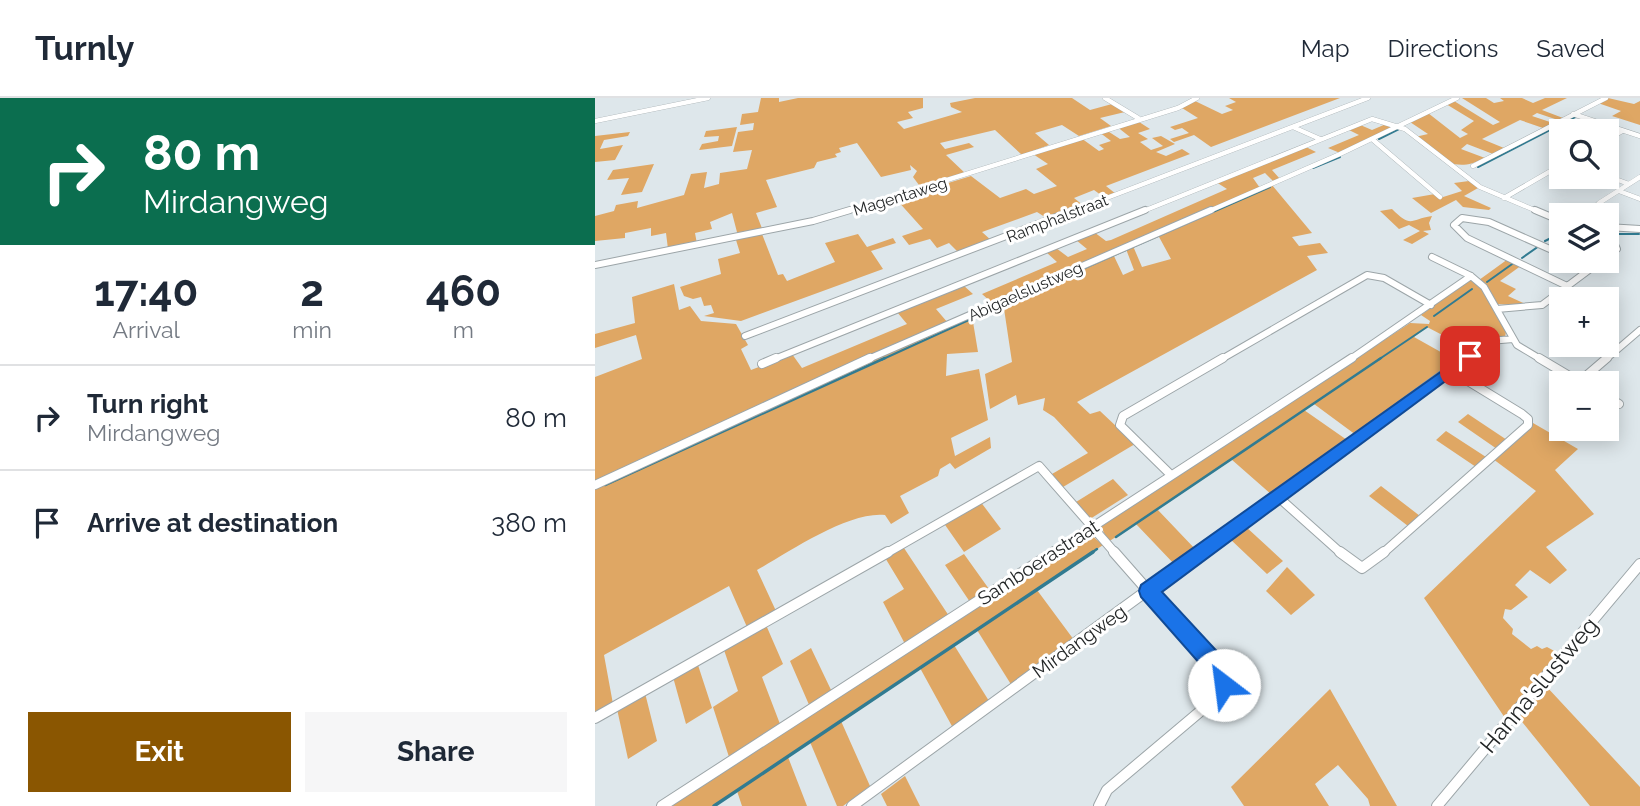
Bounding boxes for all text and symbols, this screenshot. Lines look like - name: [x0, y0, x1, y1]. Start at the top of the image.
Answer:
- text: Turnly: [35, 29, 134, 68]
- text: Map: [1301, 34, 1350, 63]
- text: Directions: [1388, 34, 1498, 63]
- text: Saved: [1536, 34, 1605, 63]
- map controls: [1549, 119, 1619, 441]
- button: search: [1549, 119, 1619, 189]
- text: 80 m: [143, 124, 260, 181]
- icon: right: [28, 126, 119, 217]
- street label: Magentaweg: [851, 173, 949, 220]
- text: Mirdangweg: [143, 183, 329, 220]
- street label: Ramphalstraat: [1004, 190, 1111, 247]
- button: layers: [1549, 203, 1619, 273]
- street label: Abigaelslustweg: [965, 258, 1085, 325]
- text: 17:40: [94, 267, 198, 316]
- text: 2: [300, 267, 324, 316]
- text: 460: [426, 267, 501, 316]
- button: +: [1549, 287, 1619, 357]
- text: Arrival: [112, 316, 180, 343]
- text: min: [292, 316, 332, 343]
- text: m: [453, 316, 474, 343]
- pin: [1440, 326, 1500, 386]
- icon: arrive: [1451, 337, 1489, 375]
- button: −: [1549, 371, 1619, 441]
- text: Turn right: [87, 389, 208, 419]
- icon: right: [28, 399, 66, 437]
- text: 80 m: [505, 403, 567, 433]
- text: Mirdangweg: [87, 419, 220, 446]
- icon: arrive: [28, 504, 66, 542]
- text: Arrive at destination: [87, 508, 338, 538]
- text: 380 m: [491, 508, 567, 538]
- street label: Samboerastraat: [973, 514, 1103, 609]
- street label: Mirdangweg: [1028, 600, 1130, 682]
- street label: Hanna'slustweg: [1474, 611, 1603, 758]
- position arrow: [1187, 648, 1261, 722]
- button: Exit: [28, 712, 291, 792]
- button: Share: [305, 712, 567, 792]

